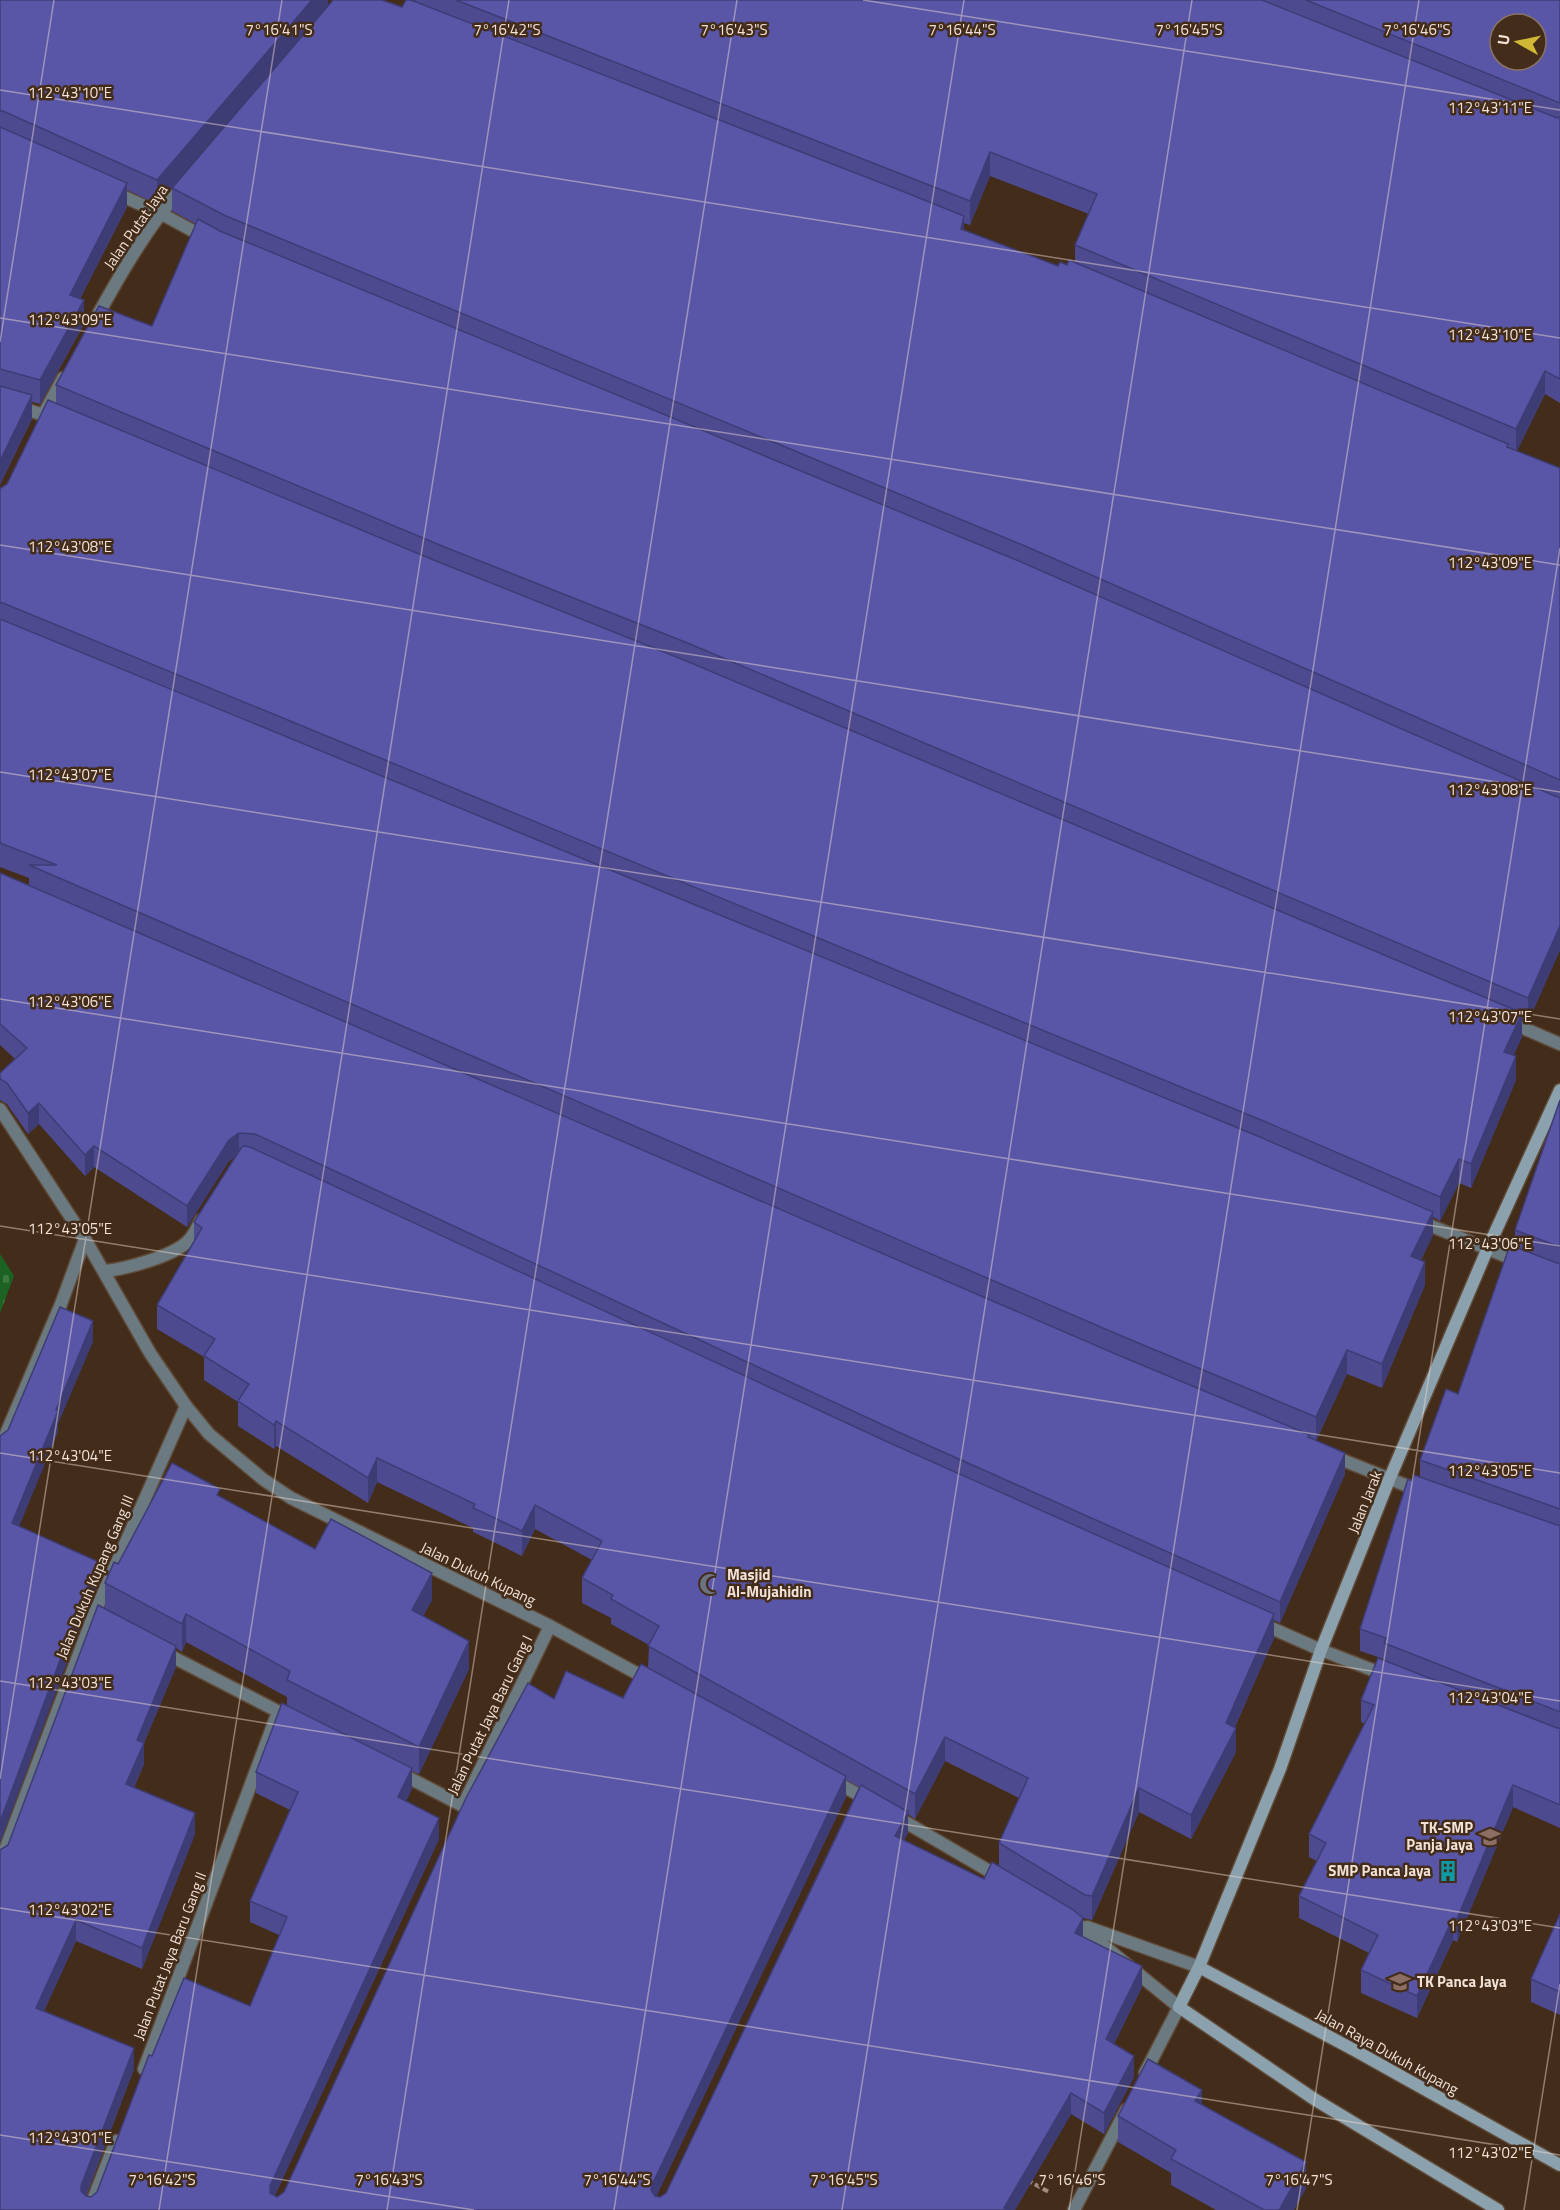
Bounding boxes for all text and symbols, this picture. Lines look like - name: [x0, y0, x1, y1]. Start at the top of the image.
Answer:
- north arrow: [1488, 12, 1548, 72]
- text: 7°16'41"S: [245, 18, 313, 41]
- text: 7°16'42"S: [473, 18, 541, 41]
- text: 7°16'43"S: [700, 18, 768, 41]
- text: 7°16'44"S: [928, 18, 996, 41]
- text: 7°16'45"S: [1155, 18, 1223, 41]
- text: 7°16'46"S: [1383, 18, 1451, 41]
- text: U: [1491, 33, 1516, 47]
- text: 112°43'10"E: [28, 81, 112, 104]
- text: 112°43'11"E: [1448, 96, 1532, 119]
- street label: Jalan Putat Jaya: [98, 179, 174, 274]
- text: 112°43'09"E: [28, 308, 112, 331]
- text: 112°43'10"E: [1448, 323, 1532, 346]
- text: 112°43'08"E: [28, 535, 112, 558]
- text: 112°43'09"E: [1448, 551, 1532, 574]
- text: 112°43'07"E: [28, 763, 112, 786]
- text: 112°43'08"E: [1448, 778, 1532, 801]
- text: 112°43'06"E: [28, 990, 112, 1013]
- text: 112°43'07"E: [1448, 1005, 1532, 1028]
- text: 112°43'05"E: [28, 1217, 112, 1240]
- text: 112°43'06"E: [1448, 1232, 1532, 1255]
- text: 112°43'04"E: [28, 1444, 112, 1467]
- text: 112°43'05"E: [1448, 1459, 1532, 1482]
- street label: Jalan Jarak: [1342, 1467, 1388, 1537]
- street label: Jalan Dukuh Kupang Gang III: [50, 1491, 140, 1662]
- street label: Jalan Dukuh Kupang: [417, 1536, 540, 1612]
- place label: Masjid Al-Mujahidin: [727, 1563, 811, 1603]
- mosque icon: Masjid Al-Mujahidin: [698, 1572, 722, 1596]
- street label: Jalan Putat Jaya Baru Gang I: [441, 1631, 538, 1798]
- text: 112°43'03"E: [28, 1671, 112, 1694]
- text: 112°43'04"E: [1448, 1686, 1532, 1709]
- place label: TK-SMP Panja Jaya: [1406, 1816, 1473, 1856]
- school or university icon: TK-SMP Panja Jaya: [1478, 1825, 1502, 1849]
- place label: SMP Panca Jaya: [1328, 1859, 1431, 1882]
- building icon: SMP Panca Jaya: [1436, 1859, 1460, 1883]
- street label: Jalan Putat Jaya Baru Gang II: [127, 1868, 212, 2043]
- text: 112°43'02"E: [28, 1898, 112, 1921]
- text: 112°43'03"E: [1448, 1914, 1532, 1937]
- school or university icon: TK Panca Jaya: [1388, 1970, 1412, 1994]
- place label: TK Panca Jaya: [1417, 1970, 1507, 1993]
- street label: Jalan Raya Dukuh Kupang: [1312, 2003, 1463, 2101]
- text: 112°43'01"E: [28, 2126, 112, 2149]
- text: 112°43'02"E: [1448, 2141, 1532, 2164]
- text: 7°16'42"S: [128, 2168, 196, 2191]
- text: 7°16'43"S: [355, 2168, 423, 2191]
- text: 7°16'44"S: [583, 2168, 651, 2191]
- text: 7°16'45"S: [810, 2168, 878, 2191]
- text: 7°16'46"S: [1038, 2168, 1106, 2191]
- text: 7°16'47"S: [1265, 2168, 1333, 2191]

